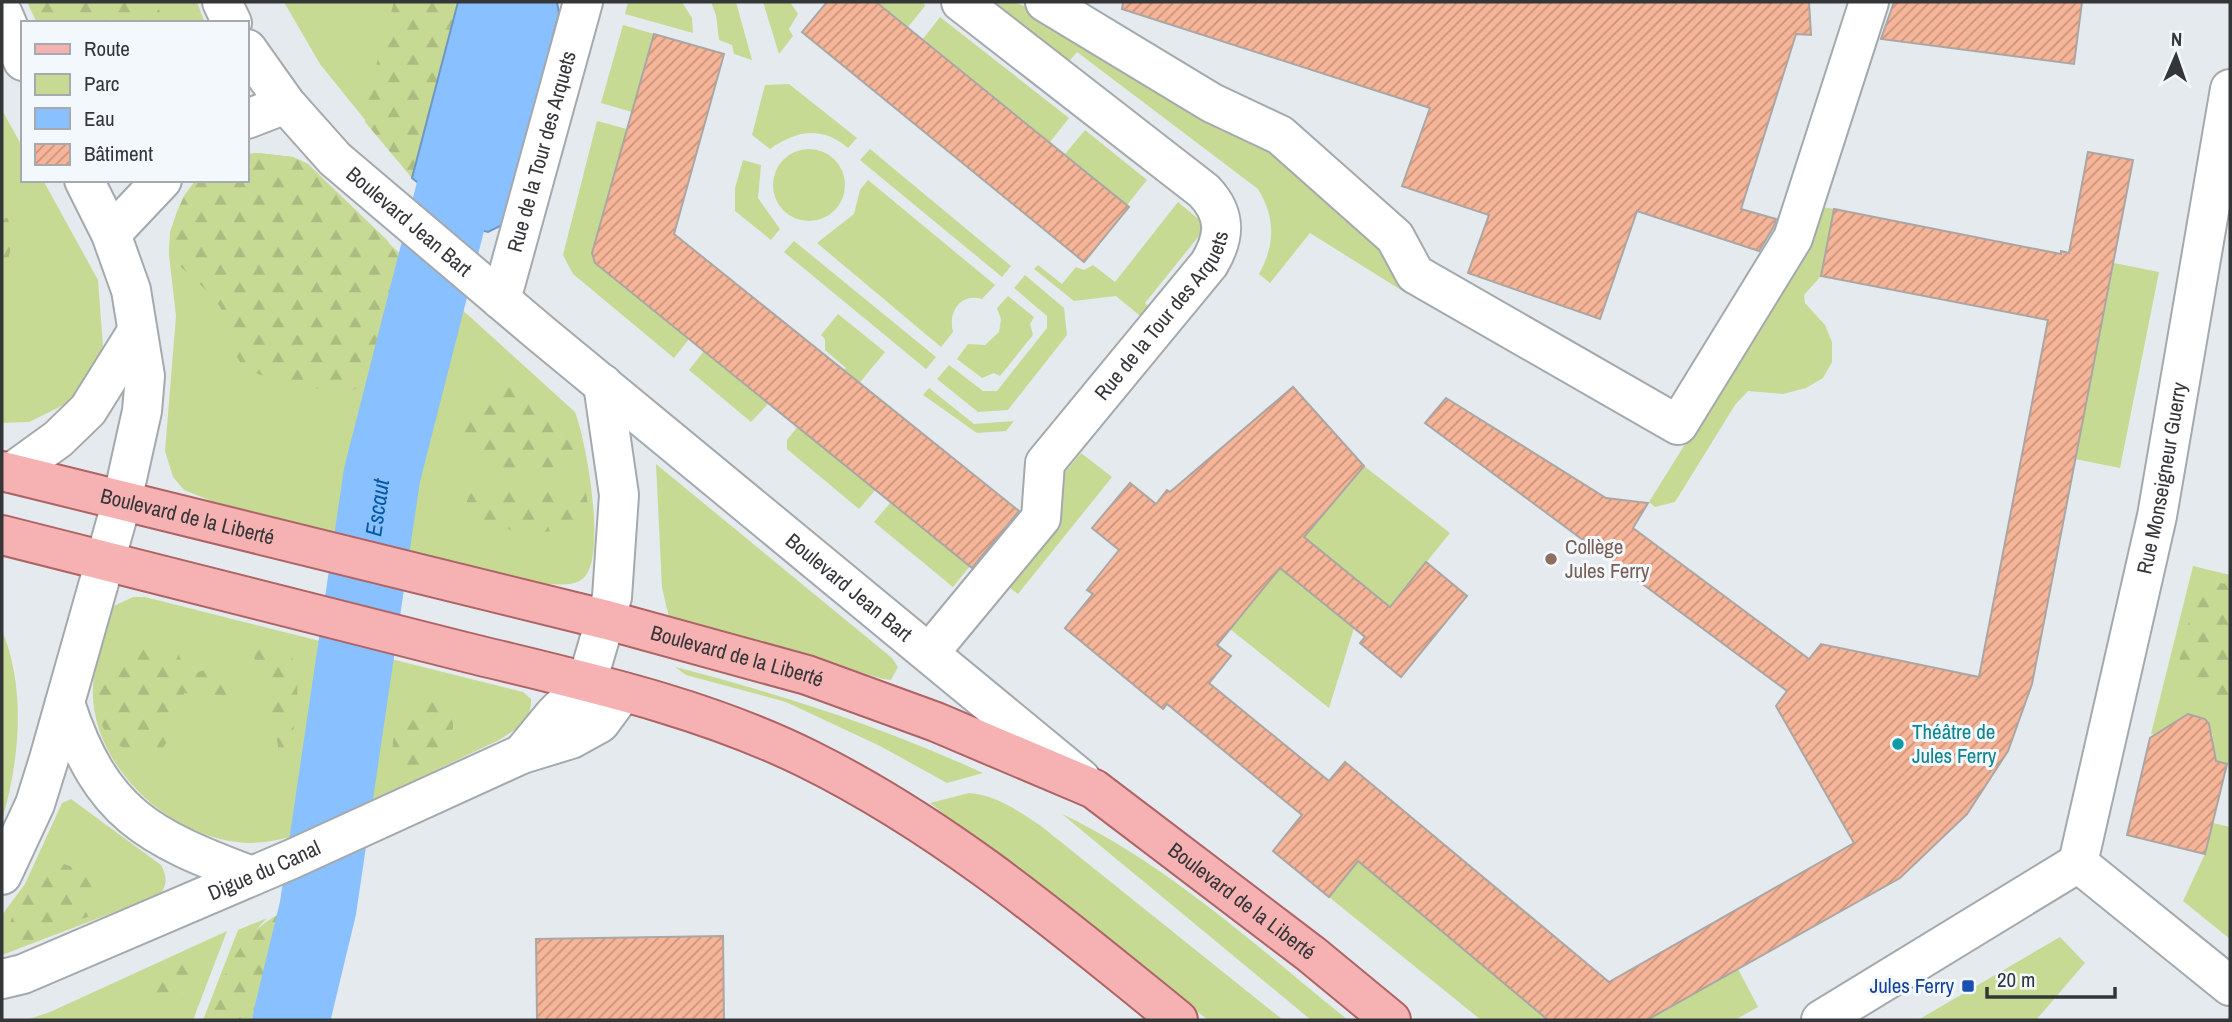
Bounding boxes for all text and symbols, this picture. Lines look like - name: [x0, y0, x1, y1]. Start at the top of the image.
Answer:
- legend: [21, 21, 248, 182]
- north arrow: [2141, 21, 2211, 91]
- text: N: [2171, 26, 2183, 52]
- text: Route: [84, 34, 130, 63]
- street label: Rue de la Tour des Arquets: [500, 47, 583, 255]
- text: Parc: [84, 69, 119, 98]
- text: Eau: [84, 104, 115, 133]
- text: Bâtiment: [84, 139, 153, 168]
- street label: Boulevard Jean Bart: [340, 160, 478, 283]
- street label: Rue de la Tour des Arquets: [1088, 229, 1235, 406]
- street label: Rue Monseigneur Guerry: [2129, 380, 2194, 577]
- water label: Escaut: [357, 476, 396, 538]
- street label: Boulevard de la Liberté: [98, 481, 278, 552]
- street label: Boulevard Jean Bart: [780, 526, 919, 648]
- place label: Collège Jules Ferry: [1565, 532, 1650, 585]
- marker: Collège Jules Ferry: [1543, 551, 1559, 567]
- street label: Boulevard de la Liberté: [647, 618, 828, 694]
- place label: Théâtre de Jules Ferry: [1912, 717, 1997, 770]
- marker: Théâtre de Jules Ferry: [1890, 736, 1906, 752]
- street label: Digue du Canal: [203, 833, 325, 907]
- street label: Boulevard de la Liberté: [1162, 835, 1322, 966]
- scale bar: [1987, 956, 2115, 1000]
- text: 20 m: [1997, 965, 2035, 994]
- place label: Jules Ferry: [1870, 971, 1954, 1000]
- marker: Jules Ferry: [1960, 978, 1976, 994]

